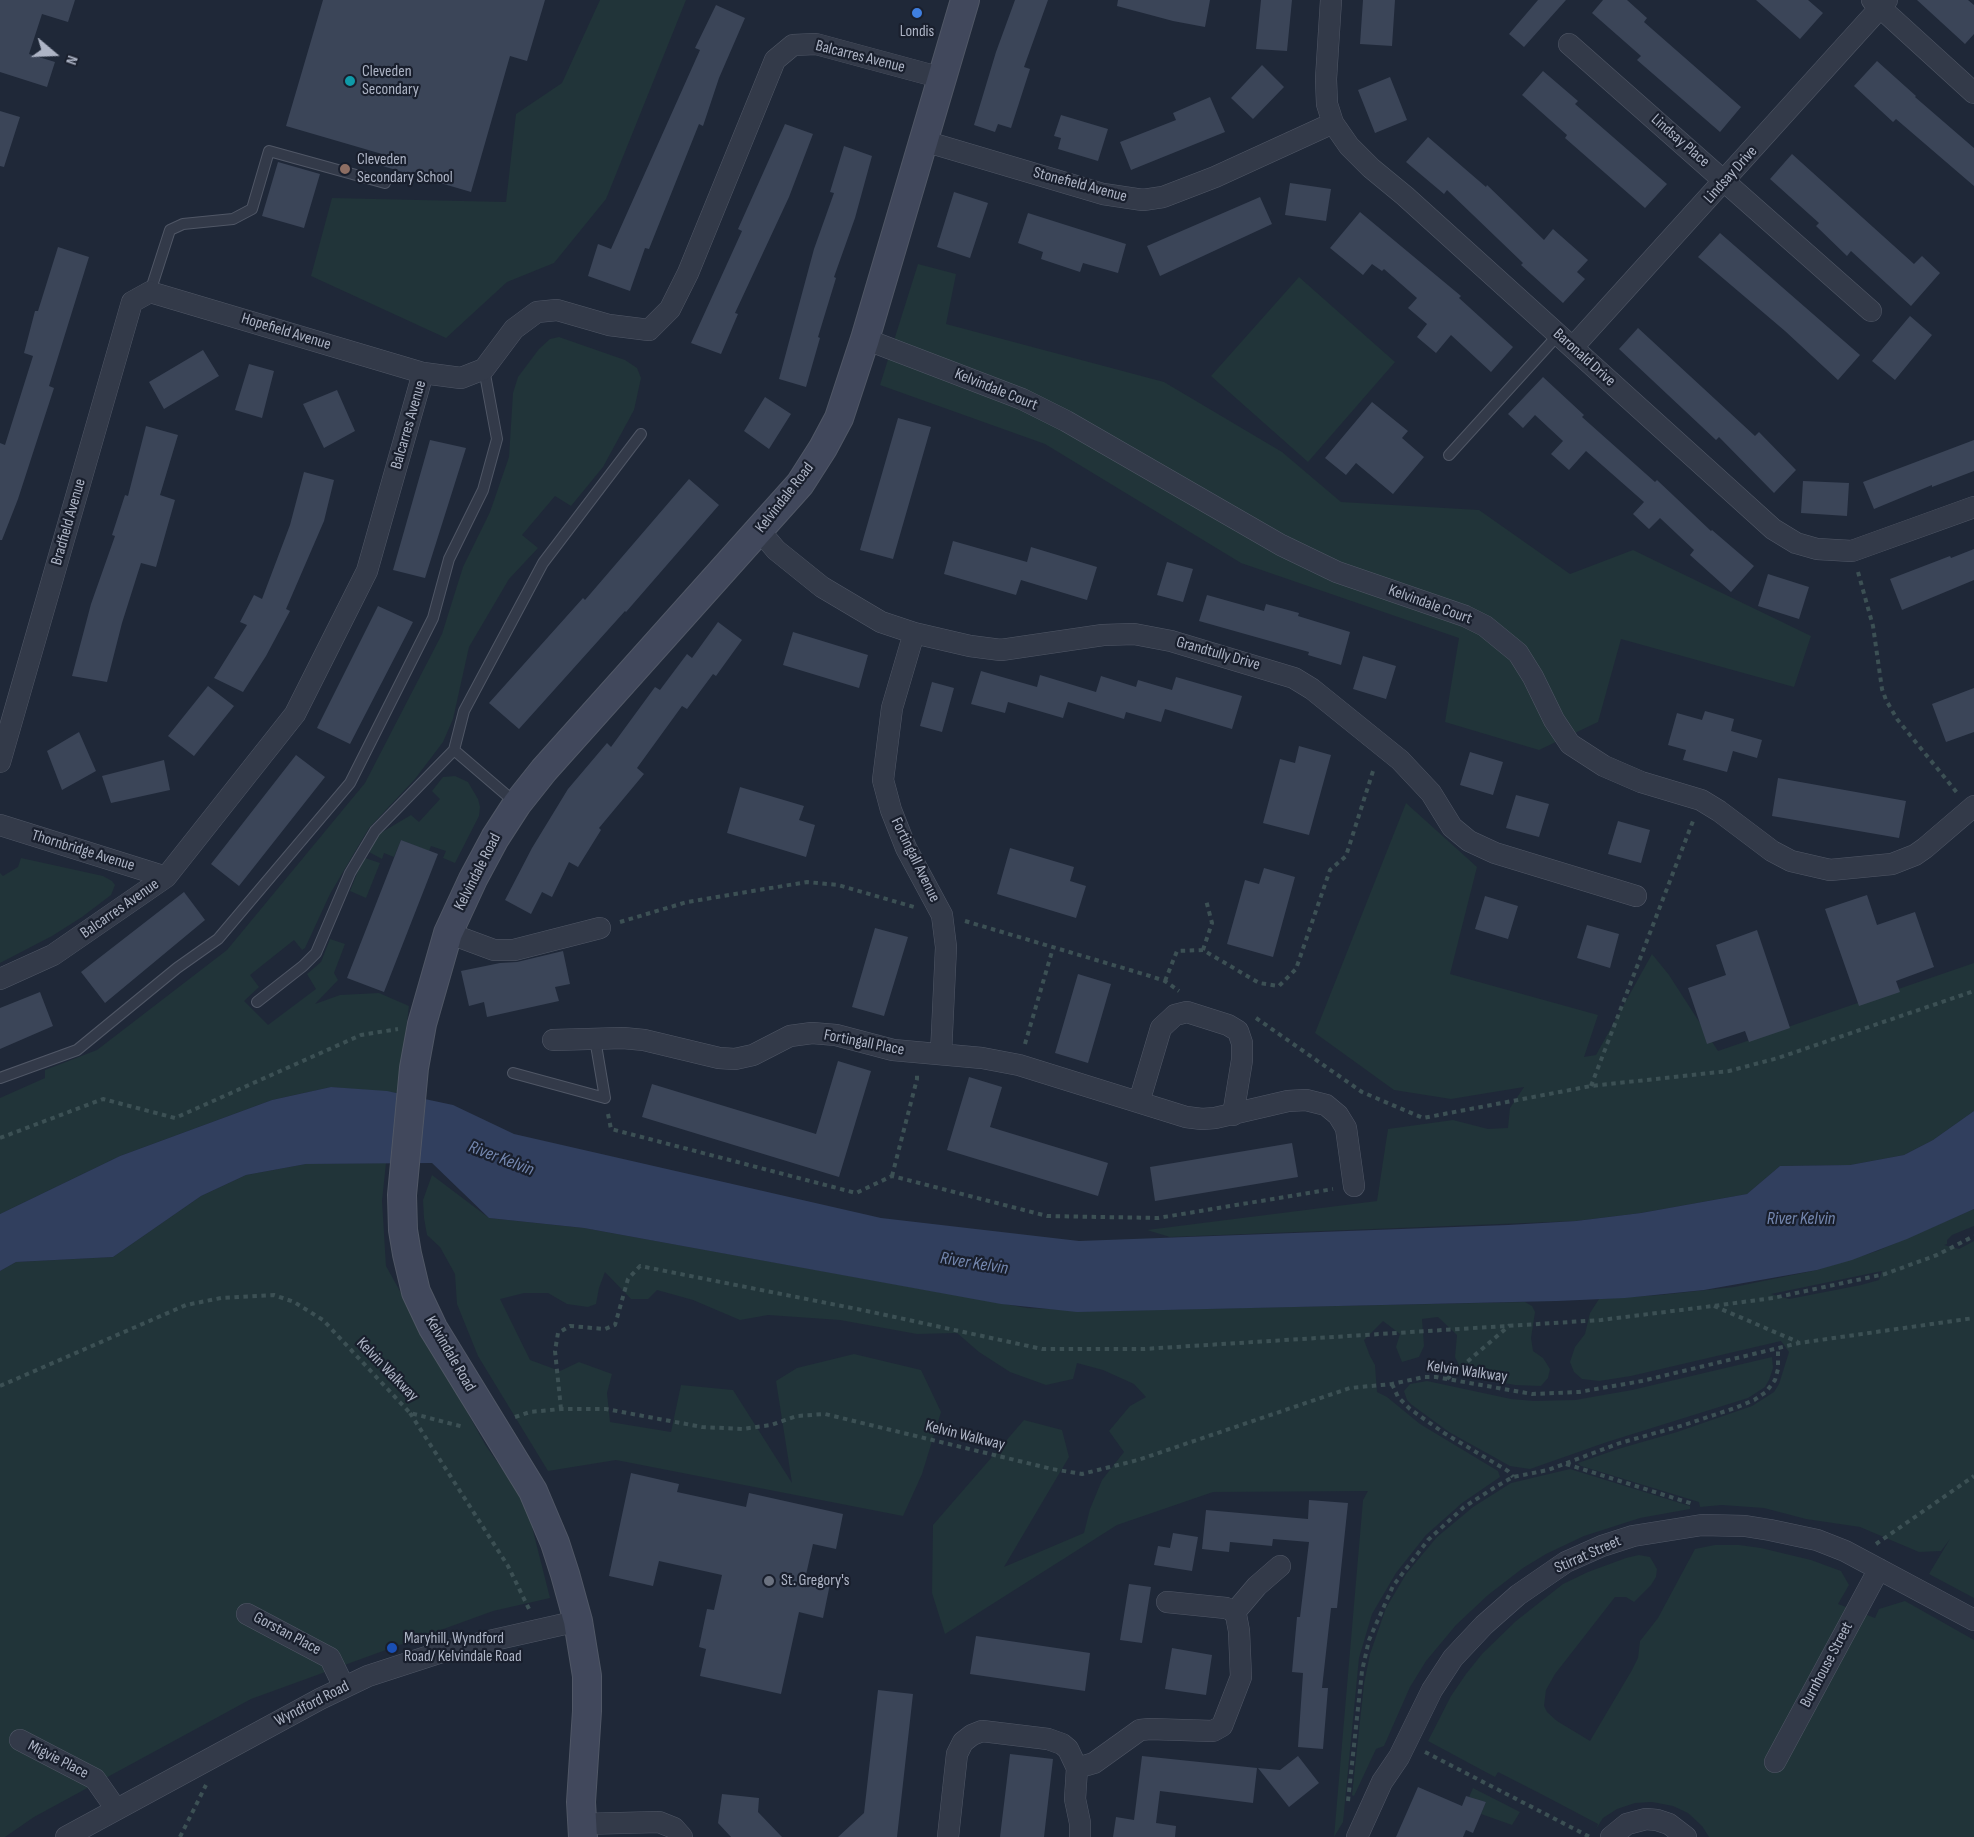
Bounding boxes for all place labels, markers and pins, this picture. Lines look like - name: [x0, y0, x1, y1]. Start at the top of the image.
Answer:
- marker: Londis: [910, 6, 924, 20]
- place label: Londis: [900, 22, 934, 42]
- place label: Cleveden Secondary: [362, 62, 419, 100]
- marker: Cleveden Secondary: [343, 74, 357, 88]
- place label: Cleveden Secondary School: [357, 150, 453, 188]
- marker: Cleveden Secondary School: [338, 162, 352, 176]
- place label: St. Gregory's: [781, 1571, 849, 1591]
- marker: St. Gregory's: [762, 1574, 776, 1588]
- place label: Maryhill, Wyndford Road/ Kelvindale Road: [404, 1629, 522, 1667]
- marker: Maryhill, Wyndford Road/ Kelvindale Road: [385, 1641, 399, 1655]

